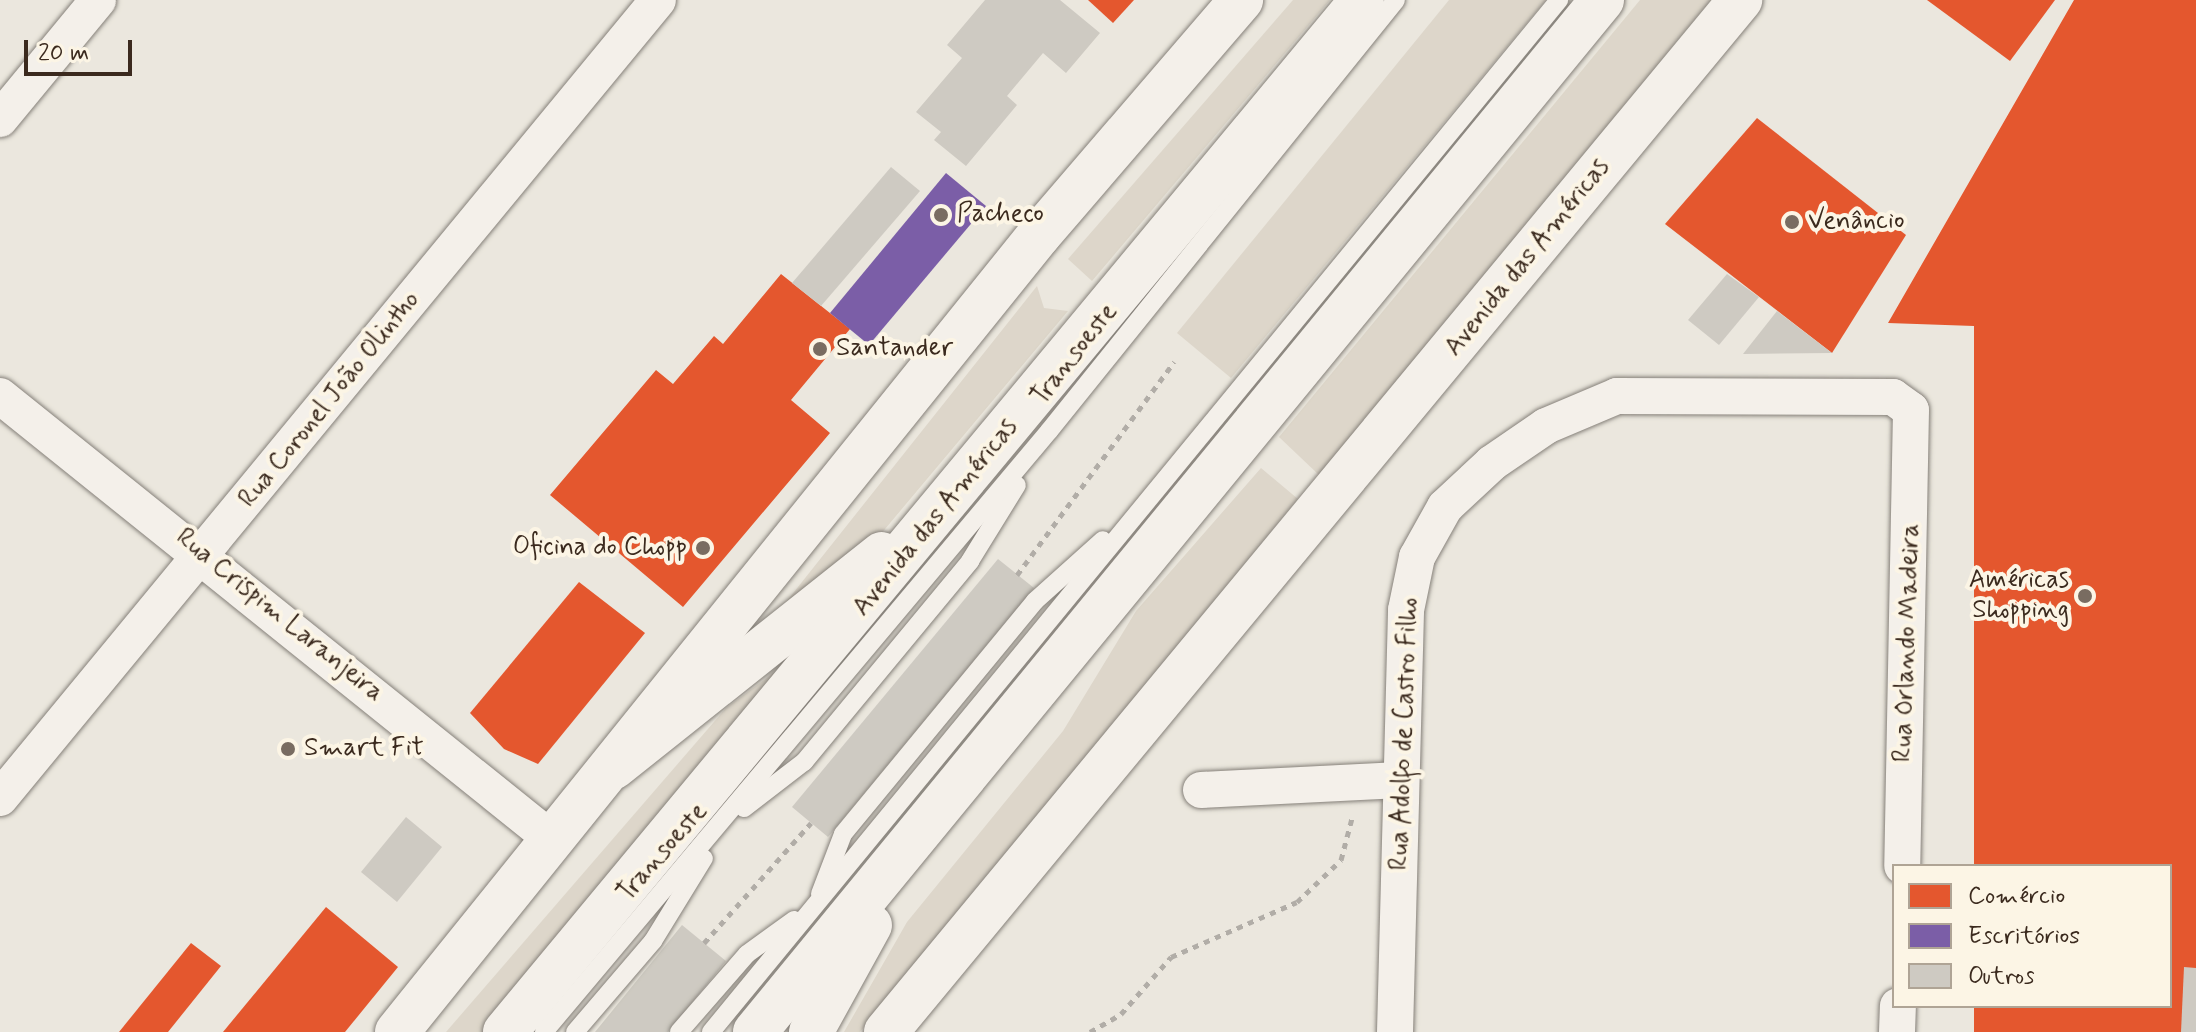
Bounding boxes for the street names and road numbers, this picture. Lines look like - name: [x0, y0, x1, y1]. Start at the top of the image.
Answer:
- street label: Avenida das Américas: [1441, 156, 1615, 360]
- street label: Rua Coronel João Olintho: [232, 285, 428, 515]
- street label: Transoeste: [1025, 298, 1125, 412]
- street label: Avenida das Américas: [849, 416, 1023, 620]
- street label: Rua Crispim Laranjeira: [167, 521, 391, 711]
- street label: Rua Orlando Madeira: [1888, 525, 1928, 761]
- street label: Rua Adolfo de Castro Filho: [1385, 595, 1425, 873]
- street label: Transoeste: [611, 797, 715, 909]

